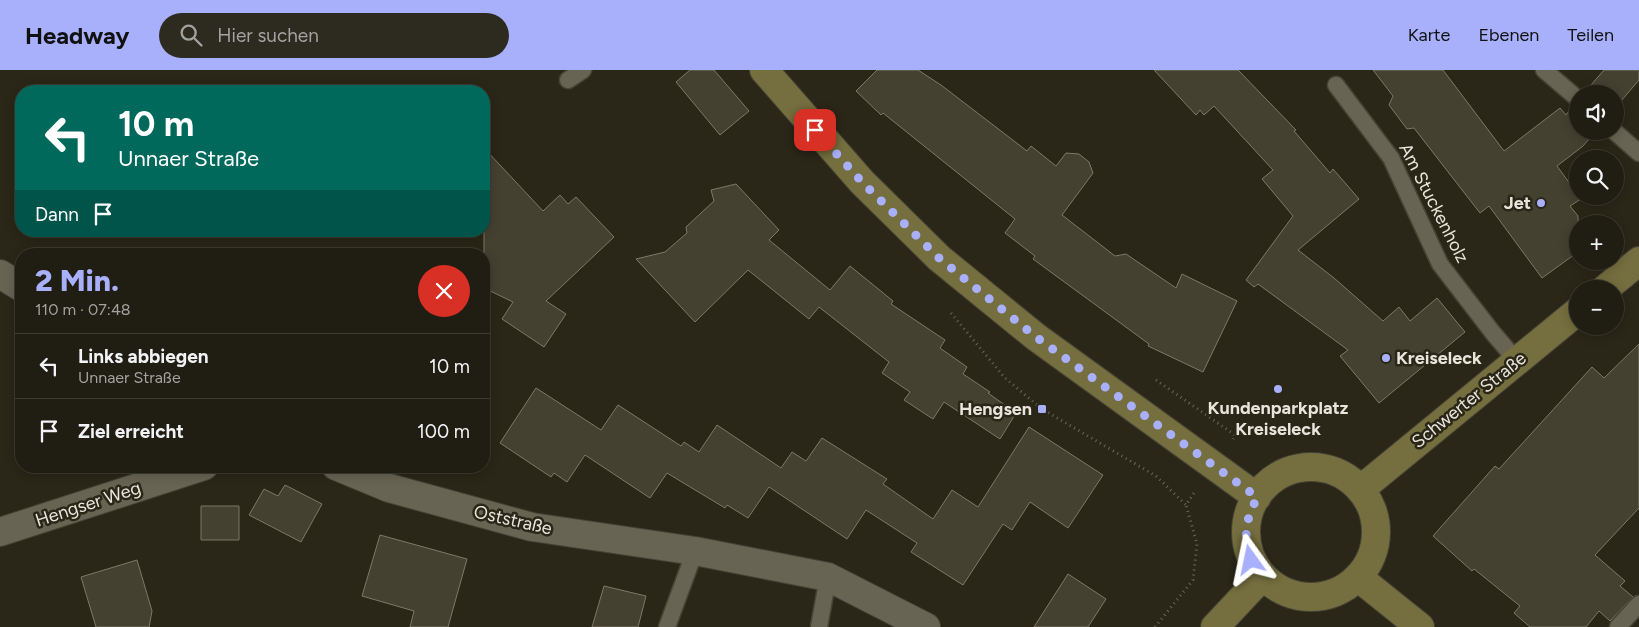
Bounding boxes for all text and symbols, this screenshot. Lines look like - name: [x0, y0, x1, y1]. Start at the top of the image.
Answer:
- search box: [159, 13, 509, 58]
- text: Headway: [25, 21, 129, 50]
- icon: search: [177, 21, 205, 49]
- text: Hier suchen: [217, 24, 319, 47]
- text: Karte: [1408, 24, 1450, 46]
- text: Ebenen: [1478, 24, 1539, 46]
- text: Teilen: [1567, 24, 1614, 46]
- map controls: [1569, 85, 1624, 335]
- button: sound: [1569, 85, 1624, 140]
- text: 10 m: [118, 103, 194, 145]
- icon: left: [35, 105, 100, 170]
- pin: [794, 109, 836, 151]
- icon: arrive: [801, 116, 829, 144]
- street label: Am Stuckenholz: [1394, 140, 1474, 267]
- text: Unnaer Straße: [118, 145, 259, 172]
- button: search: [1569, 150, 1624, 205]
- place label: Jet: [1504, 192, 1531, 214]
- marker: Jet: [1535, 197, 1547, 209]
- icon: arrive: [89, 200, 117, 228]
- text: Dann: [35, 203, 79, 226]
- button: +: [1569, 215, 1624, 270]
- text: 2 Min.: [35, 262, 119, 299]
- button: close: [418, 265, 470, 317]
- button: −: [1569, 280, 1624, 335]
- text: 110 m · 07:48: [35, 300, 131, 319]
- text: Links abbiegen: [78, 345, 209, 368]
- place label: Kreiseleck: [1396, 347, 1482, 369]
- street label: Schwerter Straße: [1407, 347, 1531, 453]
- icon: left: [35, 352, 63, 380]
- marker: Kreiseleck: [1380, 352, 1392, 364]
- text: 10 m: [429, 355, 470, 378]
- text: Unnaer Straße: [78, 368, 181, 387]
- marker: Kundenparkplatz Kreiseleck: [1272, 383, 1284, 395]
- place label: Kundenparkplatz Kreiseleck: [1208, 397, 1349, 440]
- place label: Hengsen: [959, 398, 1032, 420]
- marker: Hengsen: [1036, 403, 1048, 415]
- icon: arrive: [35, 417, 63, 445]
- text: Ziel erreicht: [78, 420, 184, 443]
- text: 100 m: [417, 420, 470, 443]
- street label: Hengser Weg: [32, 477, 144, 531]
- street label: Oststraße: [472, 500, 554, 540]
- position arrow: [1224, 533, 1276, 585]

